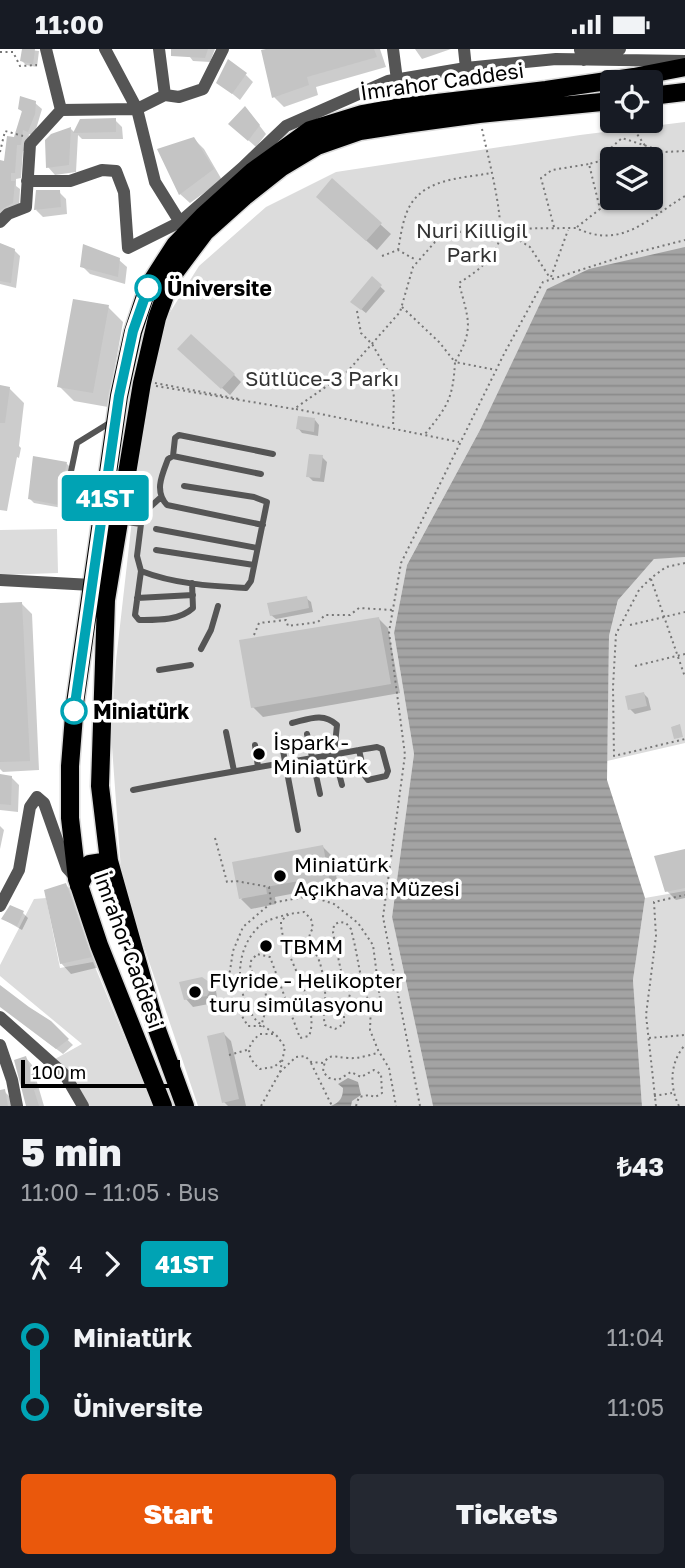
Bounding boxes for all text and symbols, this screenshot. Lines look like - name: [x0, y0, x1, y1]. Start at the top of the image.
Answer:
- text: 11:00: [35, 9, 104, 40]
- street label: İmrahor Caddesi: [359, 57, 525, 105]
- map controls: [600, 70, 663, 210]
- button: locate: [600, 70, 663, 133]
- button: layers: [600, 147, 663, 210]
- park label: Nuri Killigil Parkı: [416, 217, 528, 267]
- marker: Üniversite: [135, 275, 161, 301]
- place label: Üniversite: [167, 275, 272, 301]
- park label: Sütlüce-3 Parkı: [245, 365, 399, 391]
- line badge: 41ST: [56, 475, 154, 521]
- text: 41ST: [76, 483, 134, 512]
- marker: Miniatürk: [61, 698, 87, 724]
- place label: Miniatürk: [93, 698, 189, 724]
- place label: İspark - Miniatürk: [273, 729, 368, 779]
- marker: İspark - Miniatürk: [251, 746, 267, 762]
- place label: Miniatürk Açıkhava Müzesi: [294, 851, 460, 901]
- street label: İmrahor Caddesi: [89, 868, 169, 1032]
- marker: Miniatürk Açıkhava Müzesi: [272, 868, 288, 884]
- place label: TBMM: [280, 933, 343, 959]
- marker: TBMM: [258, 938, 274, 954]
- place label: Flyride - Helikopter turu simülasyonu: [209, 967, 403, 1017]
- marker: Flyride - Helikopter turu simülasyonu: [187, 984, 203, 1000]
- scale bar: [21, 1057, 180, 1089]
- text: 100 m: [32, 1060, 86, 1083]
- text: 5 min: [21, 1129, 121, 1174]
- text: ₺43: [617, 1151, 664, 1182]
- text: 11:00 – 11:05 · Bus: [21, 1178, 219, 1206]
- icon: walk: [21, 1245, 59, 1283]
- icon: forward: [93, 1245, 131, 1283]
- text: 41ST: [155, 1249, 214, 1278]
- text: 4: [69, 1250, 83, 1278]
- text: Miniatürk: [73, 1322, 192, 1353]
- text: 11:04: [607, 1323, 664, 1351]
- text: Üniversite: [73, 1392, 203, 1423]
- text: 11:05: [607, 1393, 664, 1421]
- button: Start: [21, 1474, 336, 1554]
- button: Tickets: [350, 1474, 664, 1554]

